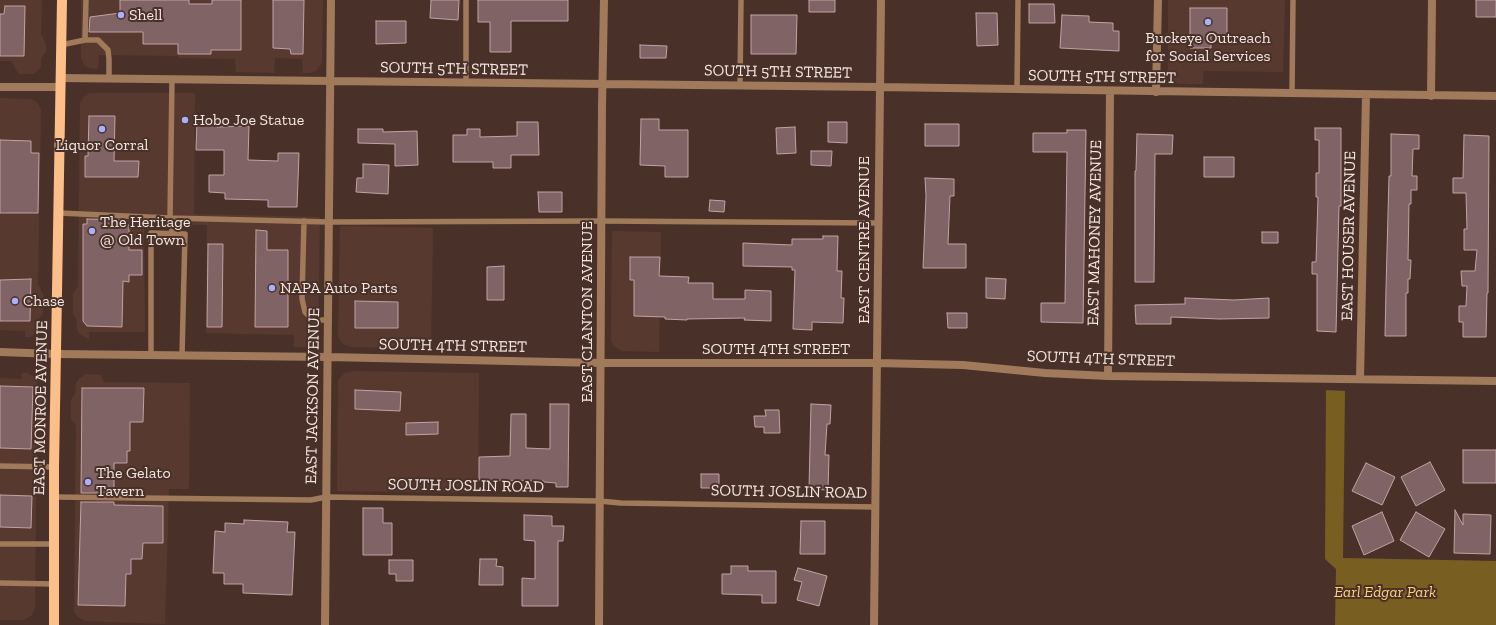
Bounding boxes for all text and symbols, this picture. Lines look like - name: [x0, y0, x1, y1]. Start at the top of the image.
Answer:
- place label: Shell: [129, 5, 163, 25]
- marker: Shell: [116, 10, 126, 20]
- marker: Buckeye Outreach for Social Services: [1203, 17, 1213, 27]
- place label: Buckeye Outreach for Social Services: [1145, 28, 1271, 66]
- street label: SOUTH 5TH STREET: [380, 58, 528, 80]
- street label: SOUTH 5TH STREET: [704, 61, 852, 83]
- street label: SOUTH 5TH STREET: [1028, 66, 1176, 88]
- place label: Hobo Joe Statue: [193, 110, 304, 130]
- marker: Hobo Joe Statue: [180, 115, 190, 125]
- marker: Liquor Corral: [97, 124, 107, 134]
- place label: Liquor Corral: [55, 135, 149, 155]
- street label: EAST MAHONEY AVENUE: [1084, 140, 1106, 326]
- street label: EAST HOUSER AVENUE: [1338, 151, 1360, 321]
- street label: EAST CENTRE AVENUE: [854, 156, 874, 324]
- place label: The Heritage @ Old Town: [100, 212, 190, 250]
- street label: EAST CLANTON AVENUE: [577, 221, 597, 403]
- marker: The Heritage @ Old Town: [87, 226, 97, 236]
- place label: NAPA Auto Parts: [280, 278, 398, 298]
- marker: NAPA Auto Parts: [267, 283, 277, 293]
- place label: Chase: [23, 291, 65, 311]
- marker: Chase: [10, 296, 20, 306]
- street label: EAST JACKSON AVENUE: [302, 308, 324, 484]
- street label: EAST MONROE AVENUE: [30, 320, 52, 496]
- street label: SOUTH 4TH STREET: [379, 335, 527, 357]
- street label: SOUTH 4TH STREET: [702, 339, 850, 359]
- street label: SOUTH 4TH STREET: [1027, 347, 1175, 371]
- place label: The Gelato Tavern: [96, 463, 171, 501]
- street label: SOUTH JOSLIN ROAD: [388, 475, 544, 497]
- marker: The Gelato Tavern: [83, 477, 93, 487]
- street label: SOUTH JOSLIN ROAD: [711, 481, 867, 503]
- park label: Earl Edgar Park: [1334, 582, 1436, 602]

